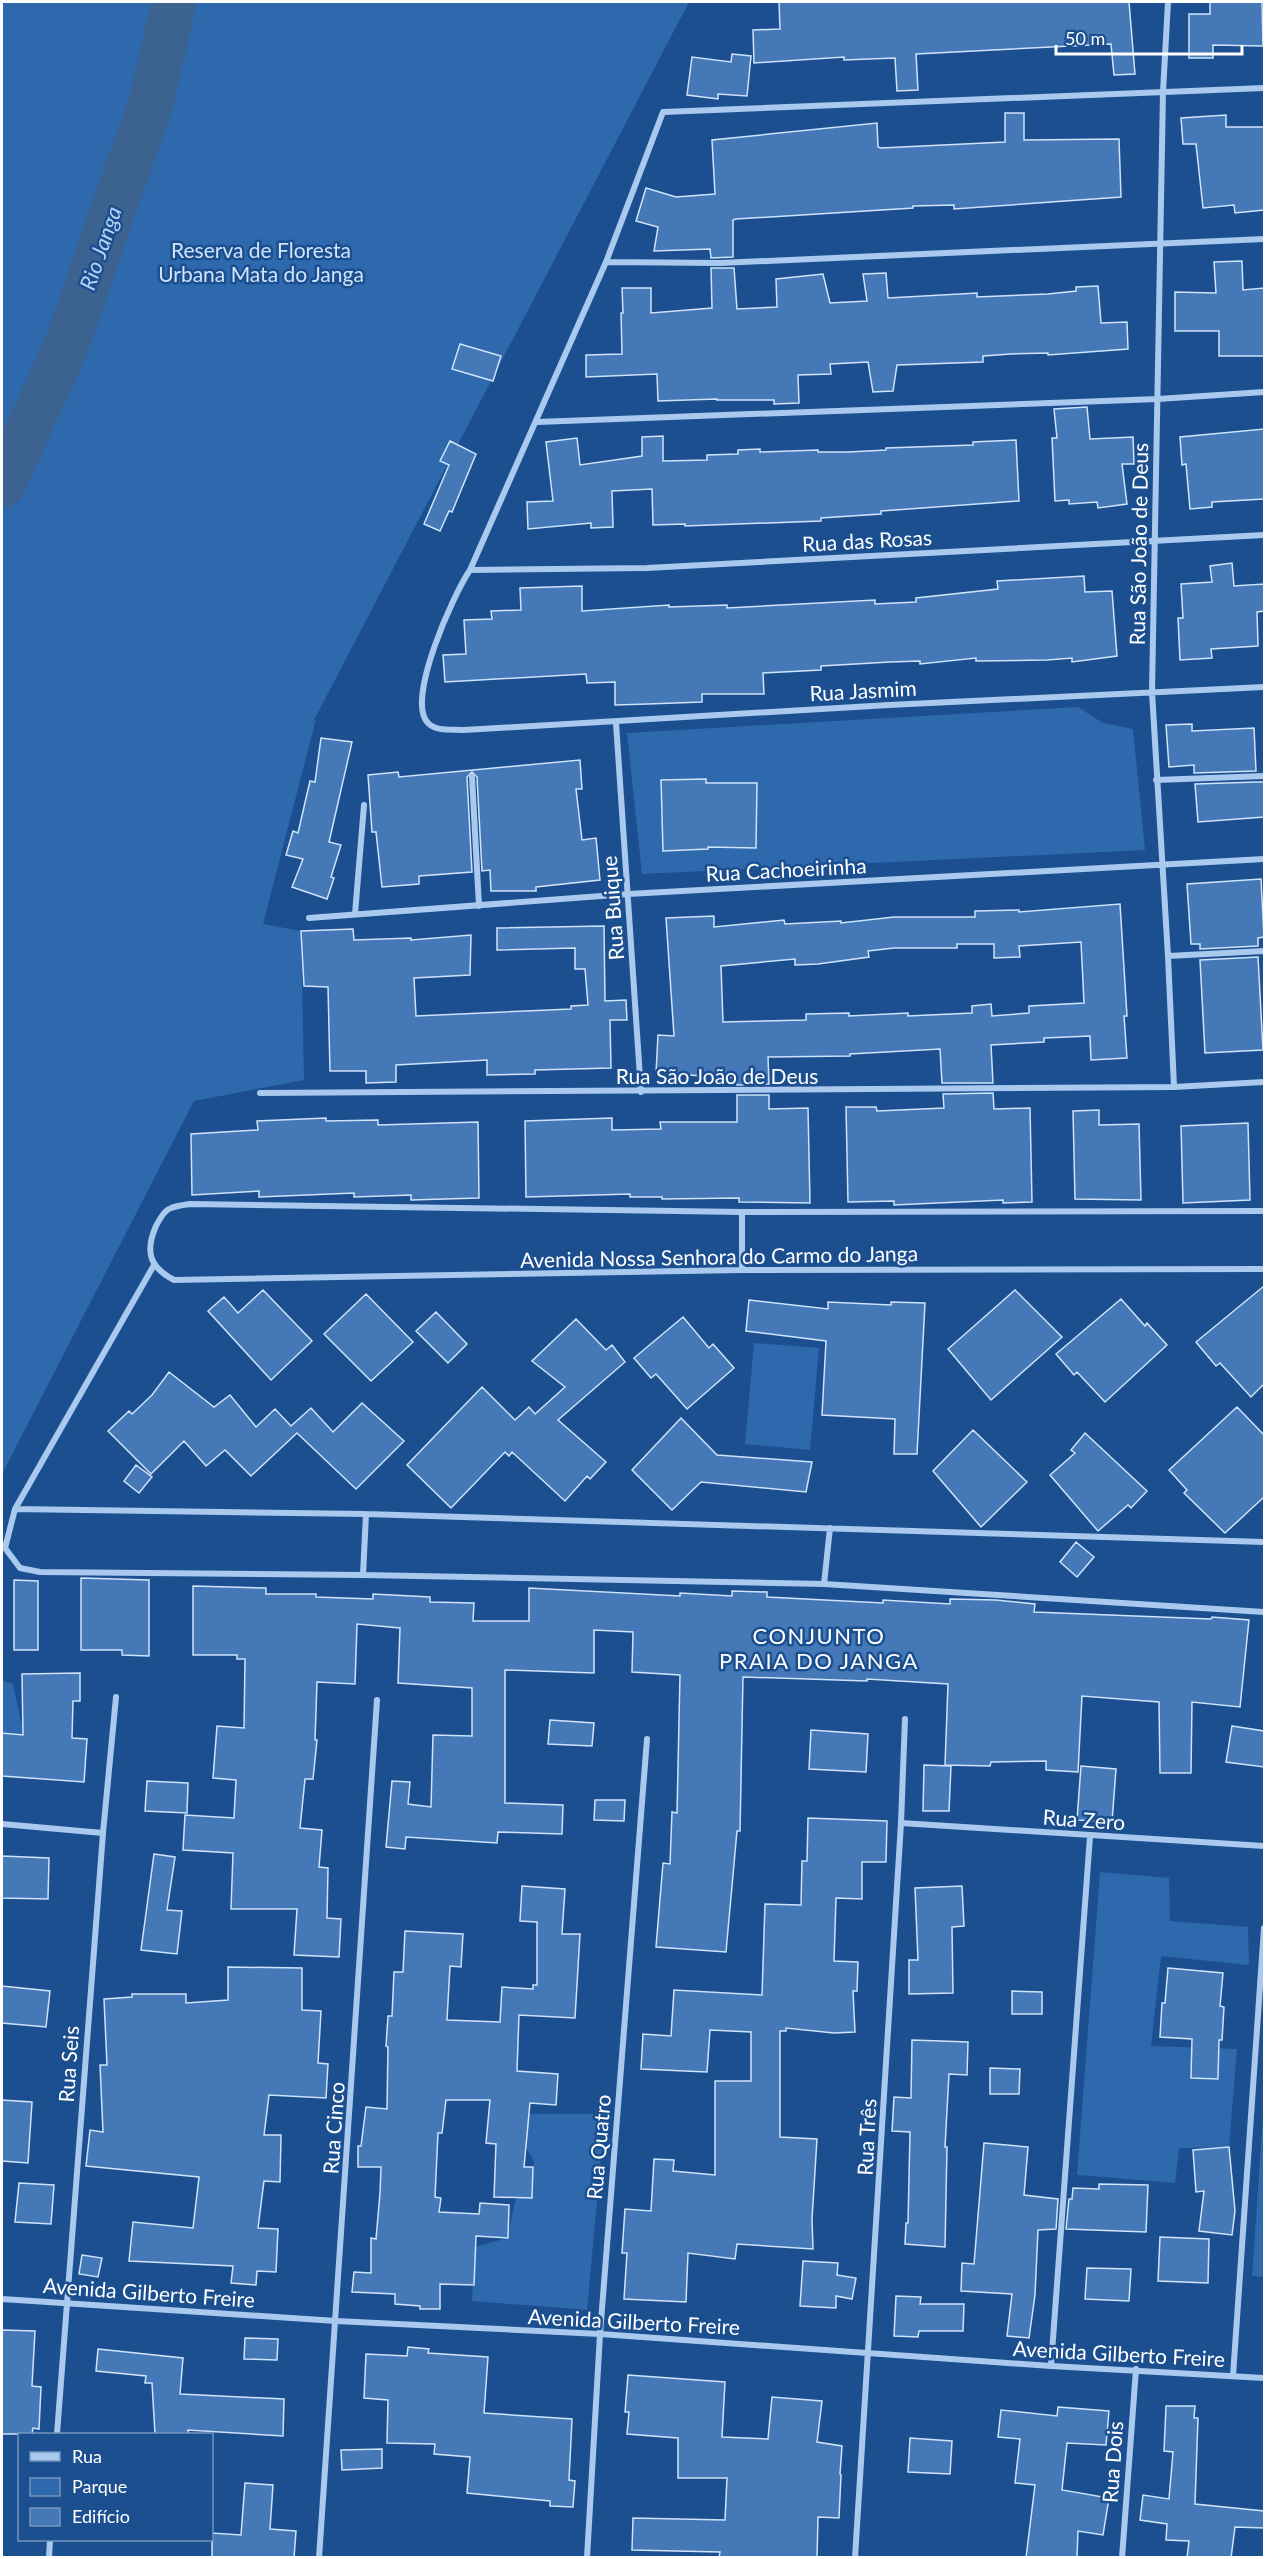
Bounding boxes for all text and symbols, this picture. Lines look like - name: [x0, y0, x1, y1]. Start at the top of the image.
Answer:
- scale bar: [1056, 18, 1242, 56]
- text: 50 m: [1065, 27, 1105, 49]
- water label: Rio Janga: [73, 203, 127, 293]
- park label: Reserva de Floresta Urbana Mata do Janga: [158, 237, 364, 286]
- street label: Rua São João de Deus: [1124, 442, 1152, 646]
- street label: Rua das Rosas: [801, 524, 933, 556]
- street label: Rua Jasmim: [809, 675, 917, 705]
- street label: Rua Cachoeirinha: [705, 852, 867, 886]
- street label: Rua Buique: [596, 855, 628, 961]
- street label: Rua São João de Deus: [616, 1063, 818, 1088]
- street label: Avenida Nossa Senhora do Carmo do Janga: [520, 1240, 918, 1272]
- district label: CONJUNTO PRAIA DO JANGA: [719, 1622, 919, 1674]
- street label: Rua Zero: [1042, 1804, 1126, 1834]
- street label: Rua Seis: [53, 2025, 83, 2103]
- street label: Rua Cinco: [317, 2081, 349, 2175]
- street label: Rua Quatro: [581, 2093, 615, 2201]
- street label: Rua Três: [851, 2098, 881, 2176]
- street label: Avenida Gilberto Freire: [42, 2272, 256, 2312]
- street label: Avenida Gilberto Freire: [527, 2303, 741, 2339]
- street label: Avenida Gilberto Freire: [1012, 2335, 1226, 2371]
- street label: Rua Dois: [1097, 2420, 1127, 2504]
- legend: [18, 2433, 213, 2541]
- text: Rua: [72, 2445, 102, 2467]
- text: Parque: [72, 2475, 127, 2497]
- text: Edifício: [72, 2505, 130, 2527]

